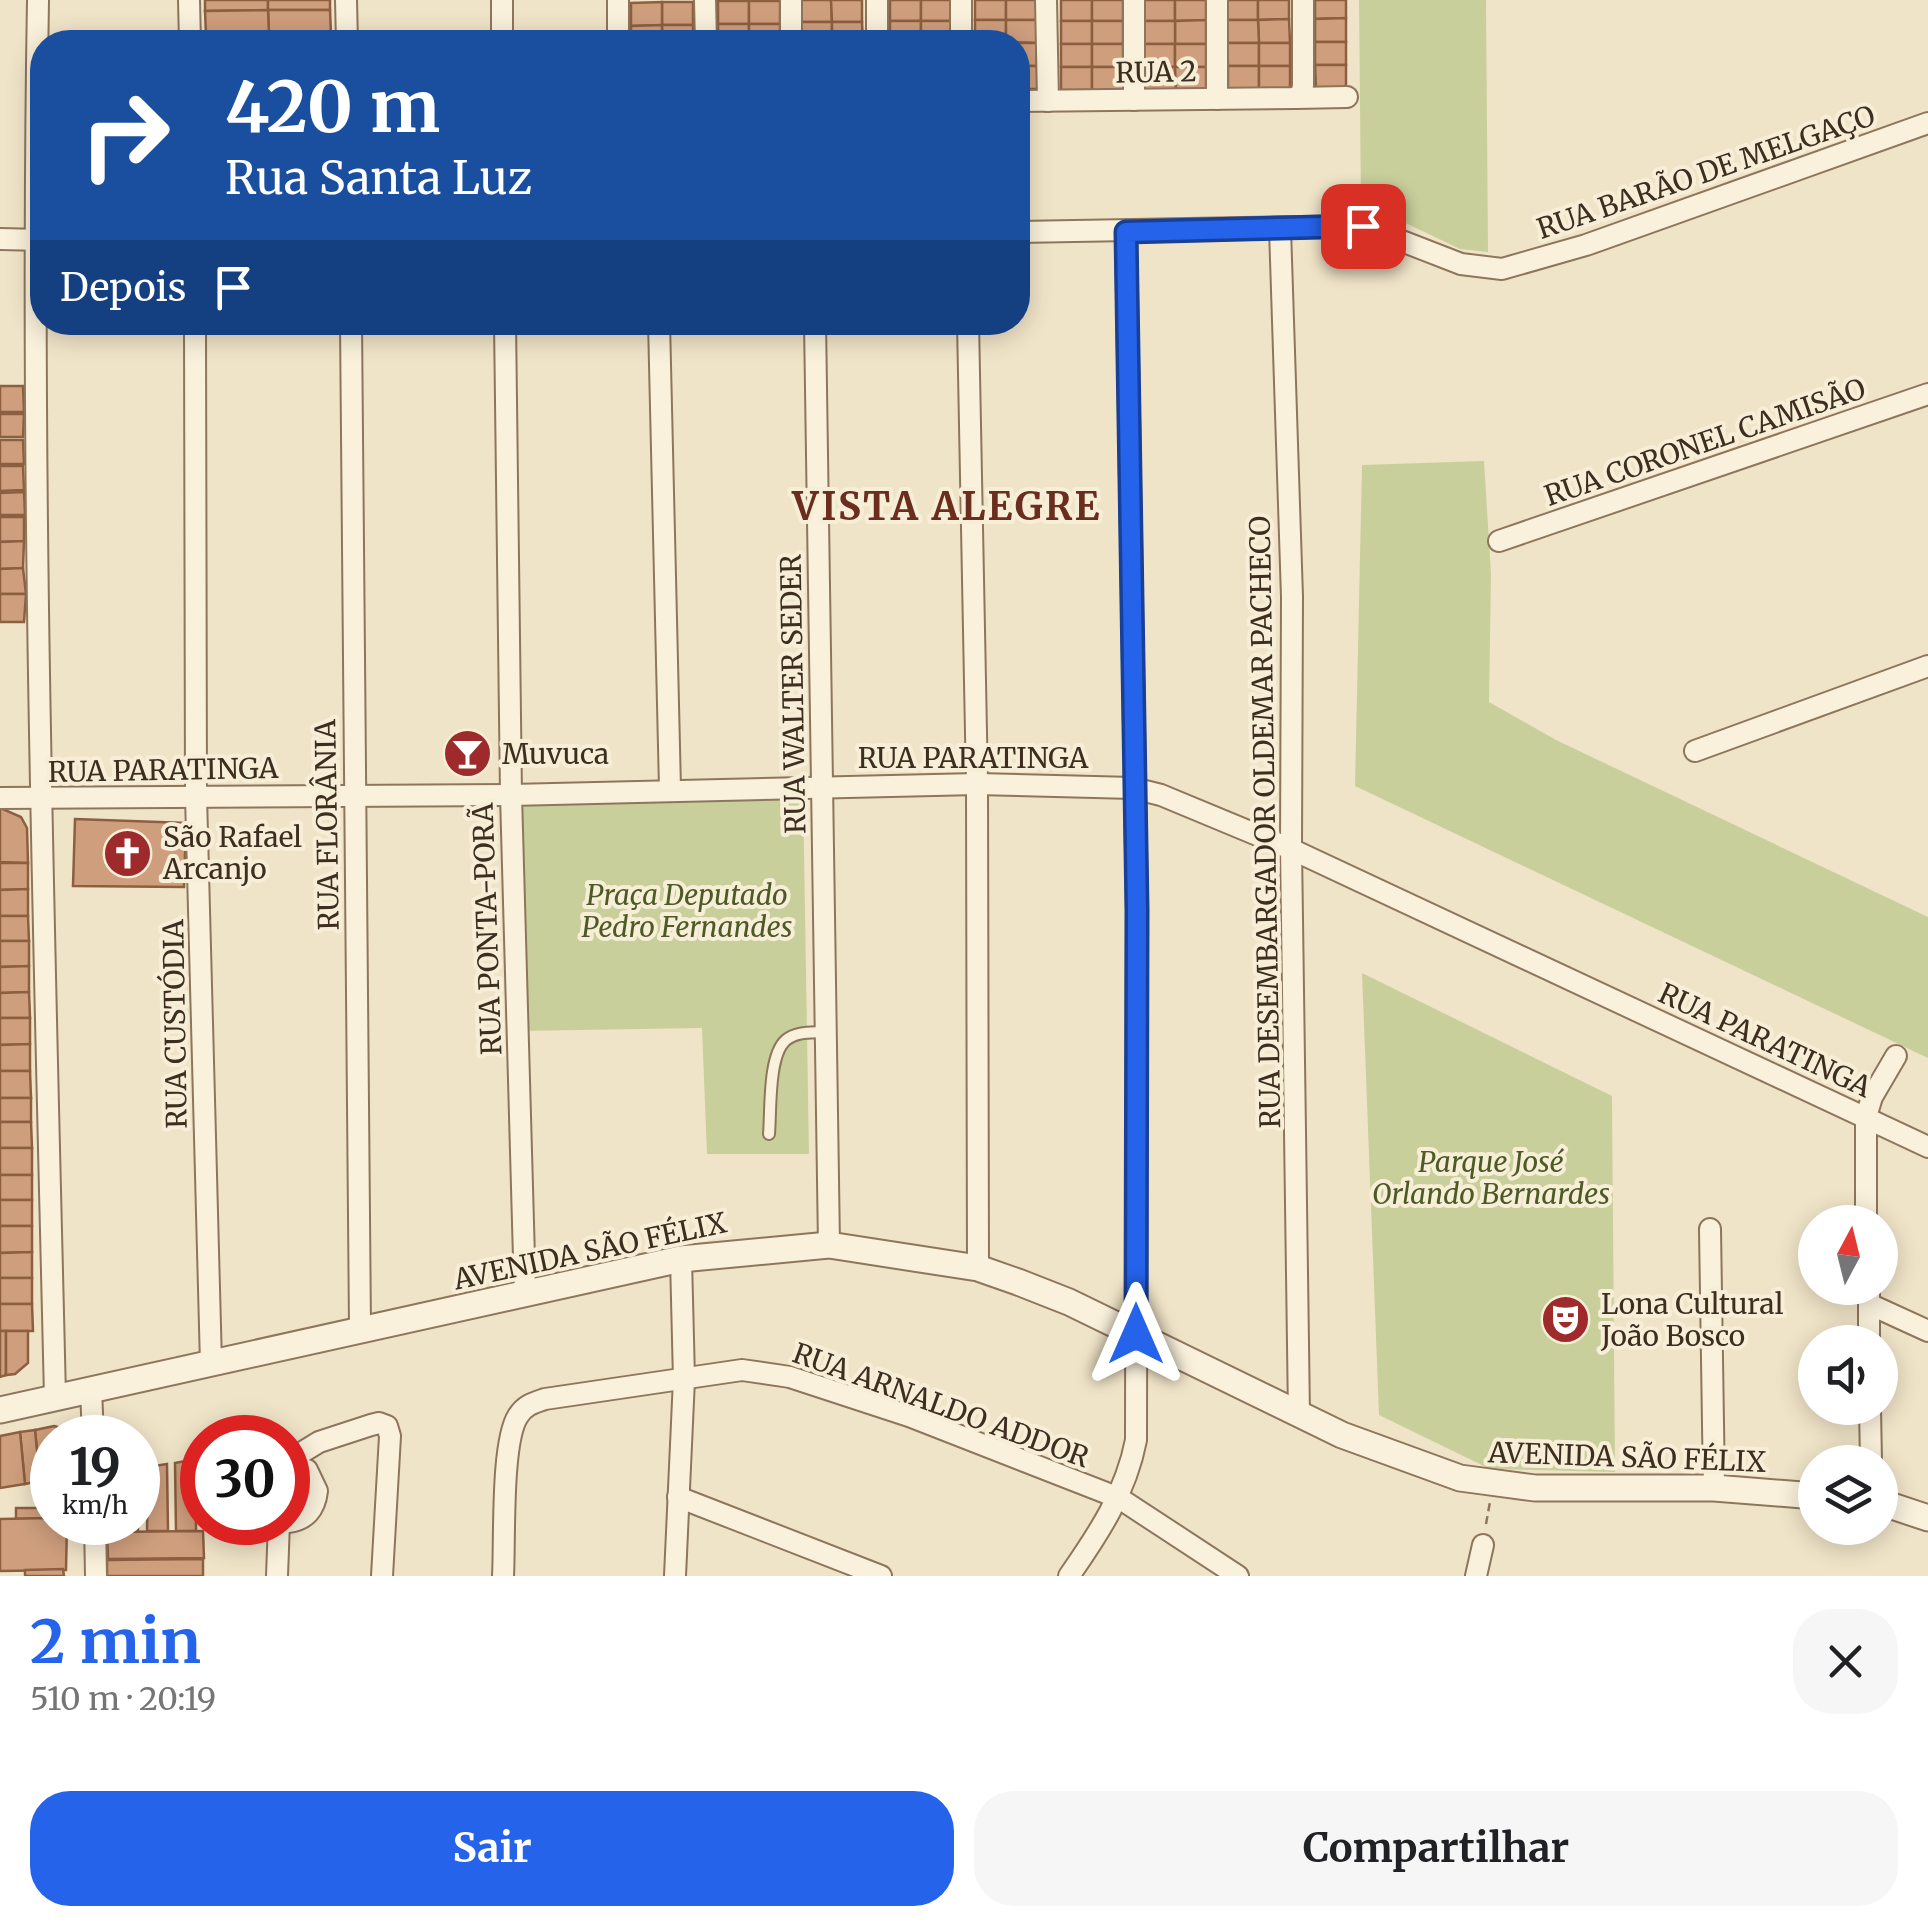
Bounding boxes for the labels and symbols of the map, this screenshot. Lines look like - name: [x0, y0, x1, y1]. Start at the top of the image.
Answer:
- street label: RUA 2: [1115, 53, 1197, 91]
- street label: RUA BARÃO DE MELGAÇO: [1532, 97, 1880, 247]
- pin: [1321, 184, 1406, 269]
- street label: RUA CORONEL CAMISÃO: [1540, 370, 1870, 514]
- district label: VISTA ALEGRE: [791, 483, 1102, 530]
- street label: RUA DESEMBARGADOR OLDEMAR PACHECO: [1242, 515, 1288, 1129]
- street label: RUA WALTER SEDER: [773, 553, 813, 834]
- street label: RUA FLORÂNIA: [307, 719, 347, 931]
- bar icon: Muvuca: [441, 728, 493, 780]
- place label: Muvuca: [502, 736, 609, 772]
- street label: RUA PARATINGA: [858, 740, 1088, 776]
- street label: RUA PARATINGA: [47, 750, 279, 790]
- street label: RUA PONTA-PORÃ: [465, 802, 509, 1056]
- place label: São Rafael Arcanjo: [162, 819, 302, 887]
- church icon: São Rafael Arcanjo: [102, 827, 154, 879]
- park label: Praça Deputado Pedro Fernandes: [582, 877, 792, 945]
- street label: RUA CUSTÓDIA: [155, 919, 195, 1129]
- street label: RUA PARATINGA: [1653, 975, 1877, 1105]
- park label: Parque José Orlando Bernardes: [1372, 1144, 1610, 1212]
- street label: AVENIDA SÃO FÉLIX: [449, 1204, 730, 1298]
- north arrow: [1798, 1205, 1898, 1305]
- position arrow: [1084, 1282, 1188, 1386]
- place label: Lona Cultural João Bosco: [1600, 1286, 1784, 1354]
- theatre icon: Lona Cultural João Bosco: [1540, 1294, 1592, 1346]
- street label: RUA ARNALDO ADDOR: [788, 1335, 1095, 1476]
- speed limit sign: 30: [180, 1415, 310, 1545]
- street label: AVENIDA SÃO FÉLIX: [1486, 1434, 1767, 1480]

